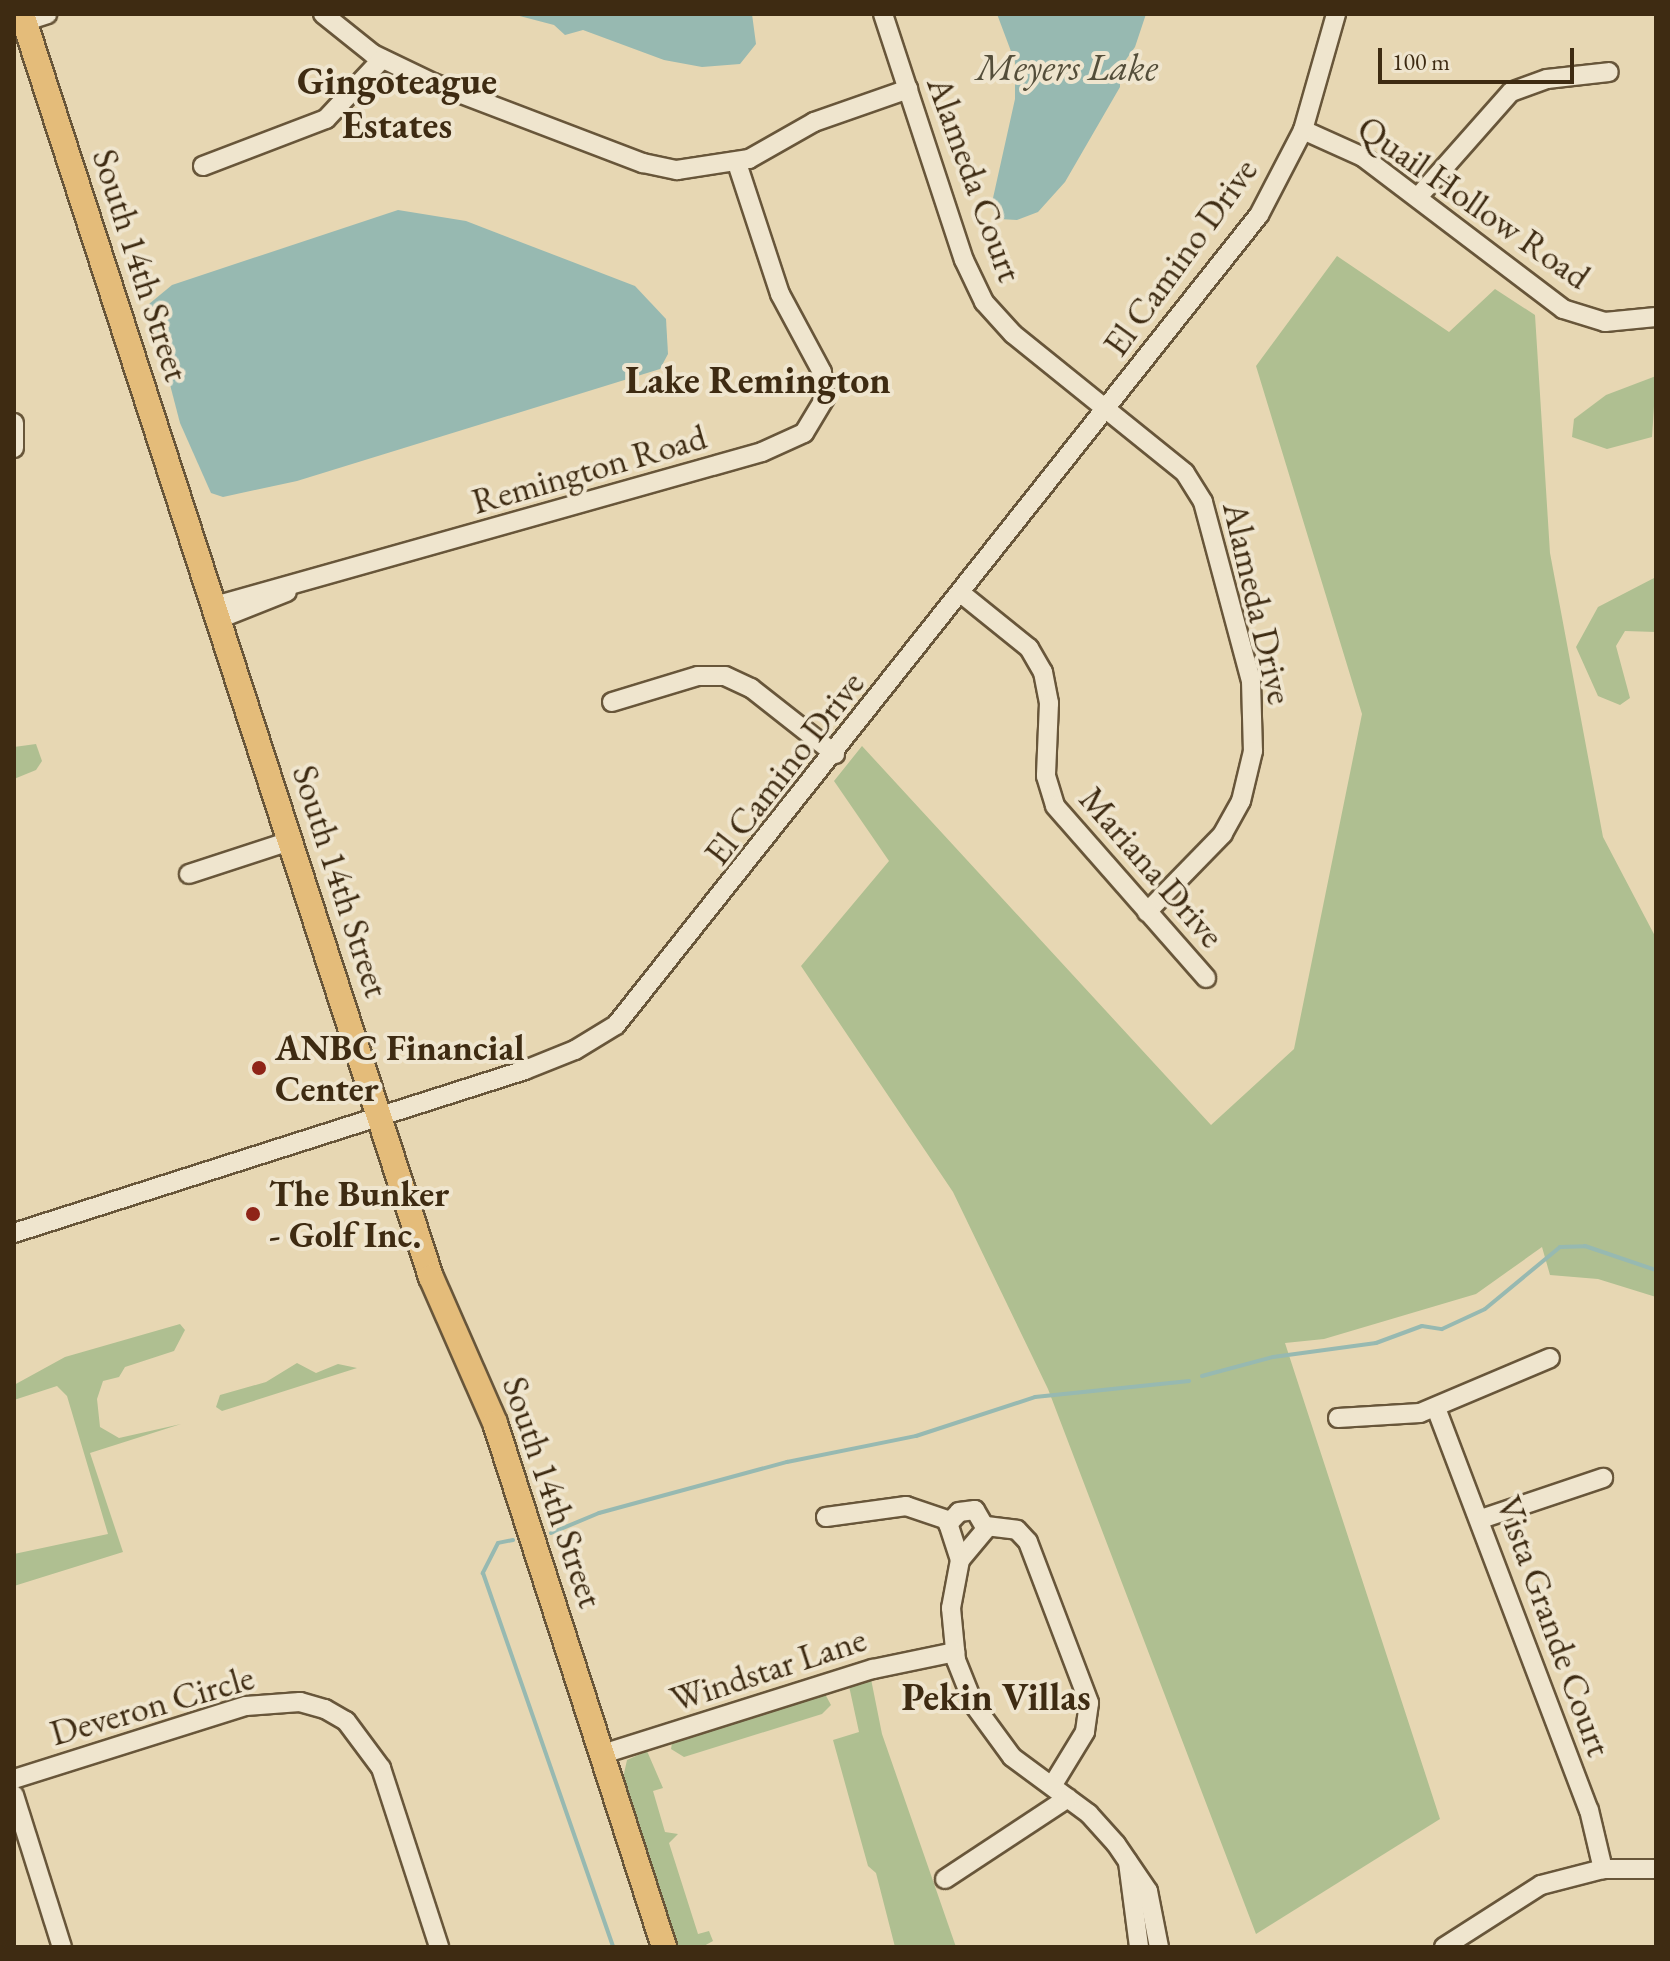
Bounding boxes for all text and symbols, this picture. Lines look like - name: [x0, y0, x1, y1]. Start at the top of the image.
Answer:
- scale bar: [1382, 32, 1578, 82]
- water label: Meyers Lake: [976, 44, 1158, 90]
- text: 100 m: [1392, 46, 1450, 77]
- district label: Gingoteague Estates: [297, 58, 497, 148]
- street label: Alameda Court: [918, 71, 1032, 287]
- street label: Quail Hollow Road: [1350, 106, 1598, 298]
- street label: South 14th Street: [83, 144, 199, 386]
- street label: El Camino Drive: [1094, 150, 1266, 364]
- district label: Lake Remington: [625, 357, 891, 403]
- street label: Remington Road: [467, 415, 711, 523]
- street label: Alameda Drive: [1214, 498, 1302, 708]
- street label: El Camino Drive: [695, 663, 873, 873]
- street label: South 14th Street: [283, 760, 399, 1002]
- street label: Mariana Drive: [1071, 778, 1233, 956]
- place label: ANBC Financial Center: [275, 1025, 524, 1110]
- marker: ANBC Financial Center: [250, 1059, 268, 1077]
- place label: The Bunker - Golf Inc.: [269, 1171, 449, 1256]
- marker: The Bunker - Golf Inc.: [244, 1205, 262, 1223]
- street label: South 14th Street: [493, 1371, 613, 1613]
- street label: Vista Grande Court: [1487, 1490, 1621, 1762]
- street label: Windstar Lane: [665, 1617, 871, 1721]
- street label: Deveron Circle: [45, 1655, 259, 1755]
- district label: Pekin Villas: [901, 1674, 1091, 1720]

